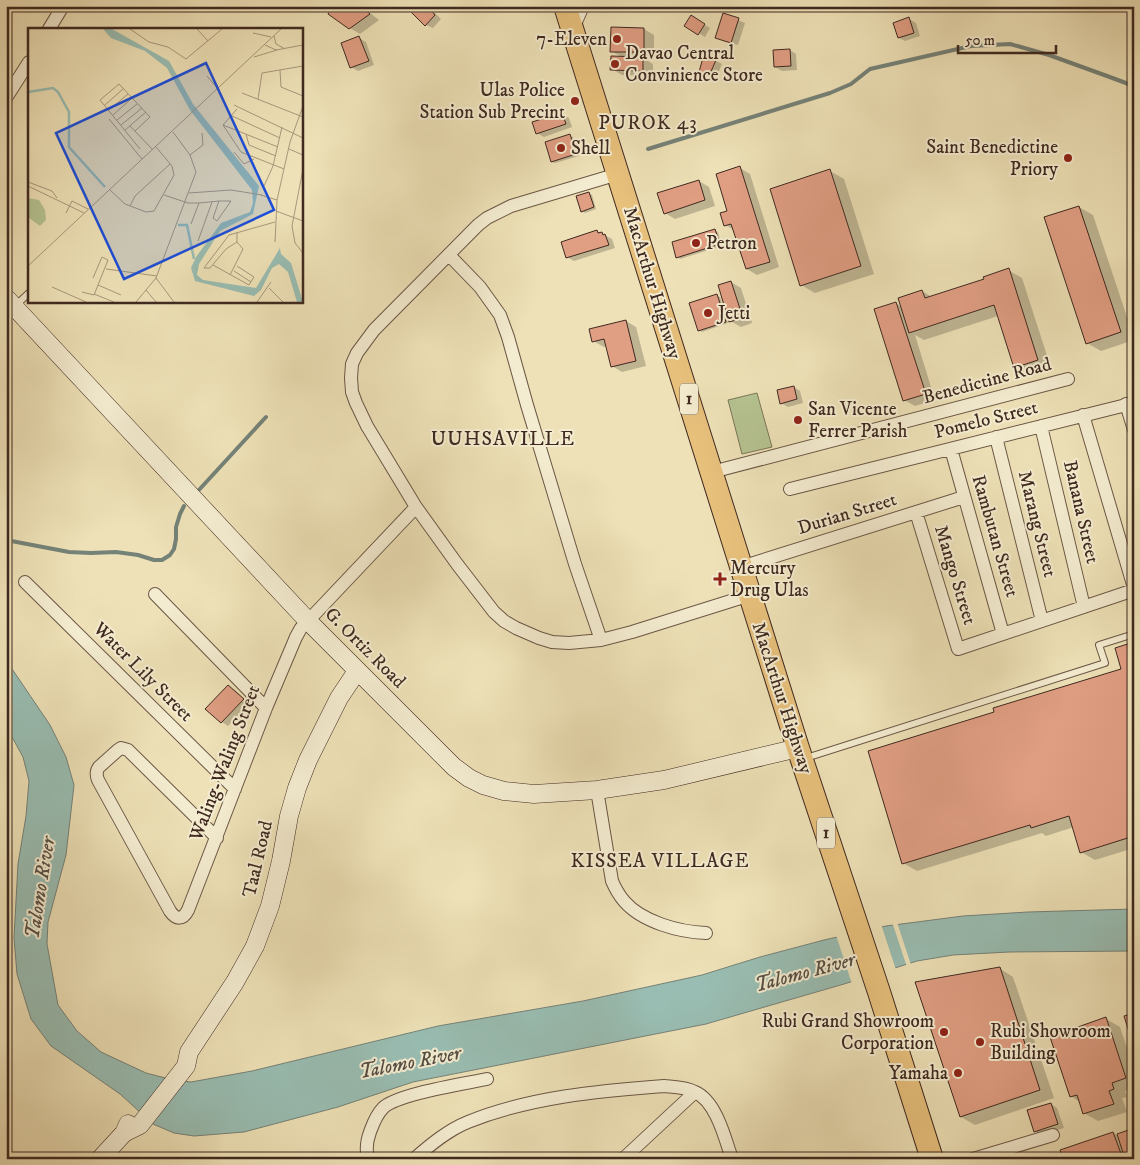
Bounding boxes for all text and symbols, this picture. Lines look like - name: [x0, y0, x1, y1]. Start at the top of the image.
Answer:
- scale bar: [958, 22, 1055, 54]
- inset map: [28, 28, 302, 302]
- place label: 7-Eleven: [536, 28, 607, 51]
- text: 50 m: [965, 31, 995, 50]
- marker: 7-Eleven: [611, 33, 623, 45]
- place label: Davao Central Convinience Store: [625, 42, 763, 87]
- marker: Davao Central Convinience Store: [609, 58, 621, 70]
- place label: Ulas Police Station Sub Precint: [420, 79, 565, 124]
- marker: Ulas Police Station Sub Precint: [569, 95, 581, 107]
- district label: PUROK 43: [598, 111, 698, 136]
- place label: Saint Benedictine Priory: [926, 136, 1059, 181]
- place label: Shell: [571, 137, 610, 160]
- marker: Shell: [555, 142, 567, 154]
- marker: Saint Benedictine Priory: [1062, 152, 1074, 164]
- street label: MacArthur Highway: [618, 204, 686, 363]
- place label: Petron: [706, 232, 757, 255]
- marker: Petron: [690, 237, 702, 249]
- place label: Jetti: [716, 302, 750, 325]
- marker: Jetti: [702, 307, 714, 319]
- street label: Benedictine Road: [920, 353, 1054, 409]
- road number: 1: [680, 384, 698, 414]
- street label: Pomelo Street: [932, 396, 1040, 444]
- place label: San Vicente Ferrer Parish: [808, 398, 908, 443]
- marker: San Vicente Ferrer Parish: [792, 414, 804, 426]
- district label: UUHSAVILLE: [431, 427, 575, 452]
- street label: Banana Street: [1058, 458, 1104, 566]
- street label: Marang Street: [1013, 468, 1061, 580]
- street label: Rambutan Street: [967, 472, 1023, 600]
- street label: Durian Street: [795, 488, 899, 540]
- street label: Mango Street: [929, 522, 981, 628]
- place label: Mercury Drug Ulas: [730, 557, 809, 602]
- marker: Mercury Drug Ulas: [714, 573, 726, 585]
- street label: G. Ortiz Road: [320, 603, 411, 694]
- street label: Water Lily Street: [88, 617, 198, 727]
- street label: MacArthur Highway: [747, 619, 818, 778]
- street label: Waling-Waling Street: [184, 682, 265, 845]
- street label: Taal Road: [238, 818, 278, 900]
- road number: 1: [817, 818, 835, 848]
- water label: Talomo River: [21, 833, 62, 941]
- district label: KISSEA VILLAGE: [570, 849, 750, 874]
- water label: Talomo River: [752, 947, 860, 998]
- place label: Rubi Grand Showroom Corporation: [761, 1010, 934, 1055]
- place label: Rubi Showroom Building: [990, 1020, 1111, 1065]
- marker: Rubi Grand Showroom Corporation: [938, 1026, 950, 1038]
- marker: Rubi Showroom Building: [974, 1036, 986, 1048]
- water label: Talomo River: [357, 1041, 465, 1085]
- place label: Yamaha: [889, 1062, 948, 1085]
- marker: Yamaha: [952, 1067, 964, 1079]

